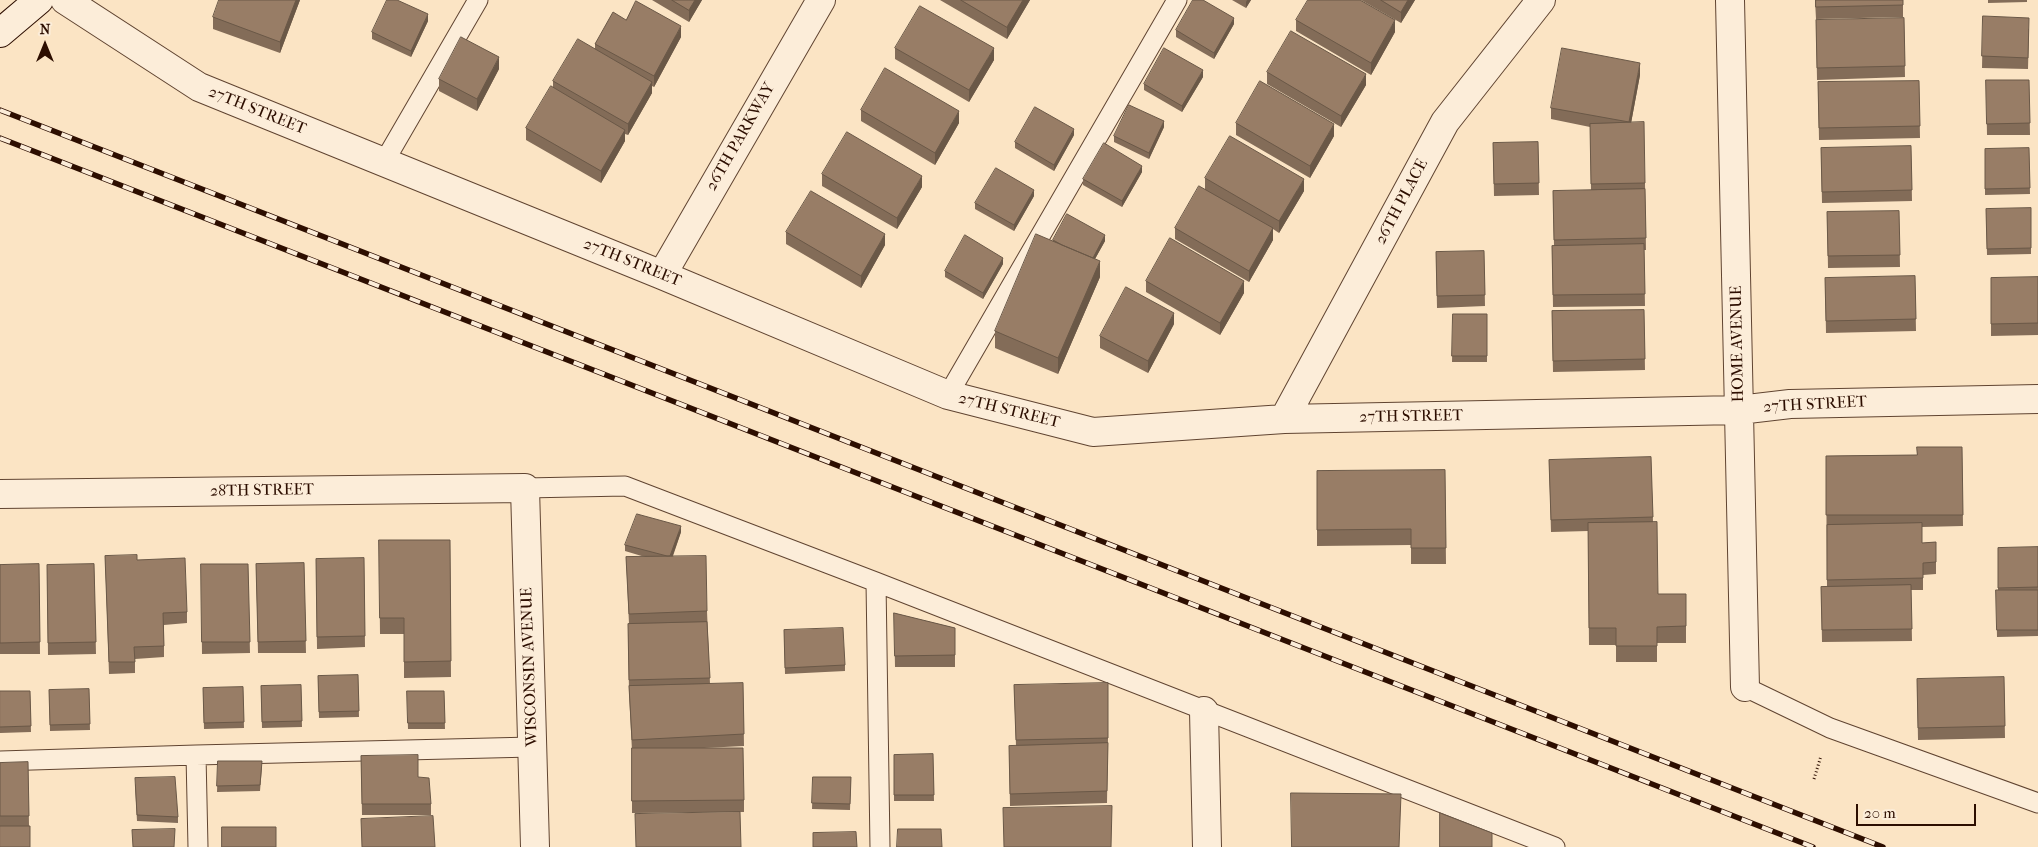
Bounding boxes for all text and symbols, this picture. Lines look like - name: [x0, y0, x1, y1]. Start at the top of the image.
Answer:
- north arrow: [20, 20, 70, 70]
- text: N: [40, 21, 50, 38]
- street label: 26TH PARKWAY: [702, 80, 780, 194]
- street label: 27TH STREET: [205, 83, 309, 139]
- street label: 26TH PLACE: [1372, 156, 1432, 248]
- street label: 27TH STREET: [580, 235, 684, 291]
- street label: HOME AVENUE: [1727, 286, 1749, 402]
- street label: 27TH STREET: [956, 389, 1062, 433]
- street label: 27TH STREET: [1763, 393, 1867, 417]
- street label: 27TH STREET: [1359, 406, 1463, 428]
- street label: 28TH STREET: [210, 480, 314, 502]
- street label: WISCONSIN AVENUE: [518, 587, 542, 747]
- scale bar: [1858, 794, 1978, 826]
- text: 20 m: [1864, 804, 1896, 822]

